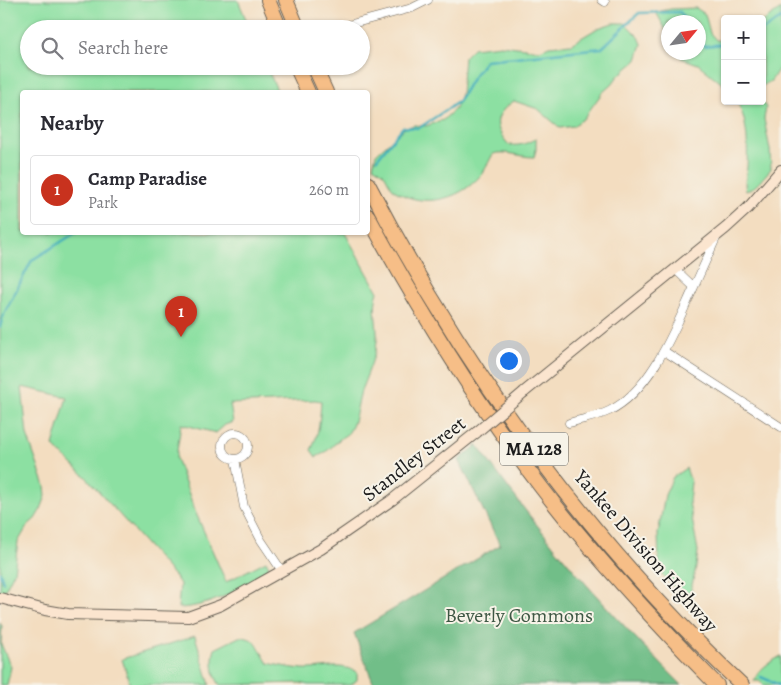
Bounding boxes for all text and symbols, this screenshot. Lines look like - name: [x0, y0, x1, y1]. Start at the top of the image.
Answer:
- north arrow: [661, 15, 706, 60]
- map controls: [721, 15, 766, 105]
- button: +: [721, 15, 766, 60]
- search box: [20, 20, 370, 75]
- icon: search: [38, 34, 66, 62]
- text: Search here: [78, 35, 168, 61]
- button: −: [721, 60, 766, 105]
- text: Nearby: [40, 109, 103, 137]
- text: Camp Paradise: [88, 166, 207, 192]
- text: 1: [54, 179, 60, 201]
- text: 260 m: [309, 179, 349, 201]
- text: Park: [88, 192, 118, 214]
- pin: 1: [165, 296, 197, 337]
- your location: [496, 348, 522, 374]
- street label: Standley Street: [357, 410, 472, 508]
- road number: MA 128: [500, 432, 568, 466]
- street label: Yankee Division Highway: [567, 463, 725, 639]
- park label: Beverly Commons: [445, 602, 593, 629]

